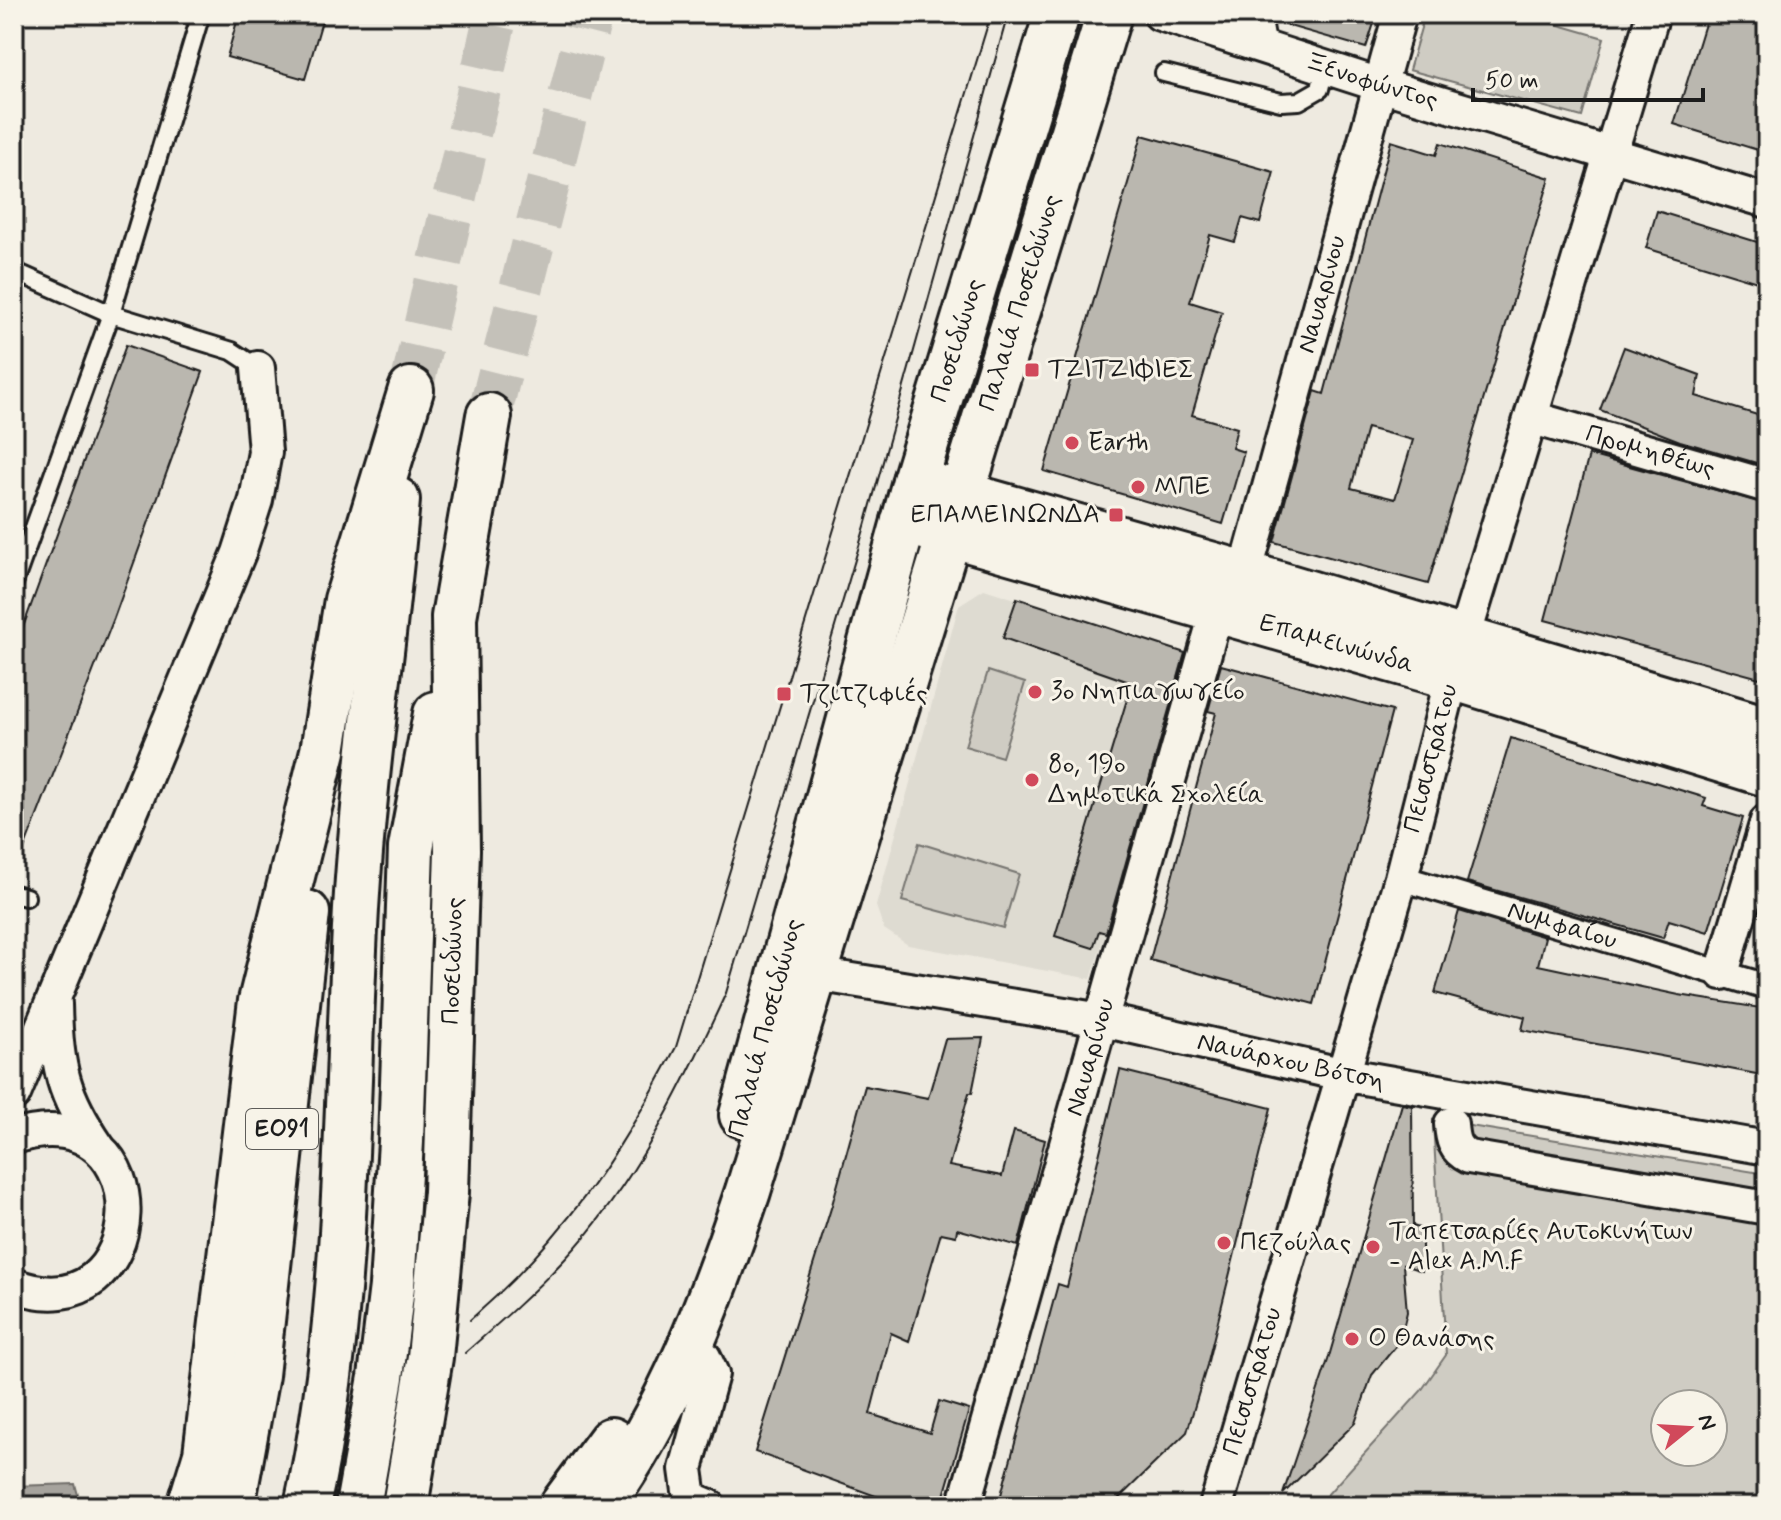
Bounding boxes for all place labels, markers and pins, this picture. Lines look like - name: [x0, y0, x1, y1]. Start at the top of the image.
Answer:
- place label: ΤΖΙΤΖΙΦΙΕΣ: [1048, 353, 1194, 387]
- marker: ΤΖΙΤΖΙΦΙΕΣ: [1023, 361, 1041, 379]
- place label: Earth: [1088, 426, 1149, 460]
- marker: Earth: [1063, 434, 1081, 452]
- place label: ΜΠΕ: [1154, 470, 1210, 504]
- marker: ΜΠΕ: [1129, 478, 1147, 496]
- place label: ΕΠΑΜΕΙΝΩΝΔΑ: [911, 498, 1100, 532]
- marker: ΕΠΑΜΕΙΝΩΝΔΑ: [1107, 506, 1125, 524]
- place label: 3ο Νηπιαγωγείο: [1051, 675, 1245, 709]
- place label: Τζιτζιφιές: [800, 677, 928, 711]
- marker: 3ο Νηπιαγωγείο: [1026, 683, 1044, 701]
- marker: Τζιτζιφιές: [775, 685, 793, 703]
- place label: 8ο, 19ο Δημοτικά Σχολεία: [1048, 748, 1264, 812]
- marker: 8ο, 19ο Δημοτικά Σχολεία: [1023, 771, 1041, 789]
- place label: Ταπετσαρίες Αυτοκινήτων - Alex A.M.F: [1389, 1215, 1693, 1279]
- place label: Πεζούλας: [1240, 1226, 1351, 1260]
- marker: Πεζούλας: [1215, 1234, 1233, 1252]
- marker: Ταπετσαρίες Αυτοκινήτων - Alex A.M.F: [1364, 1238, 1382, 1256]
- place label: Ο Θανάσης: [1368, 1322, 1495, 1356]
- marker: Ο Θανάσης: [1343, 1330, 1361, 1348]

